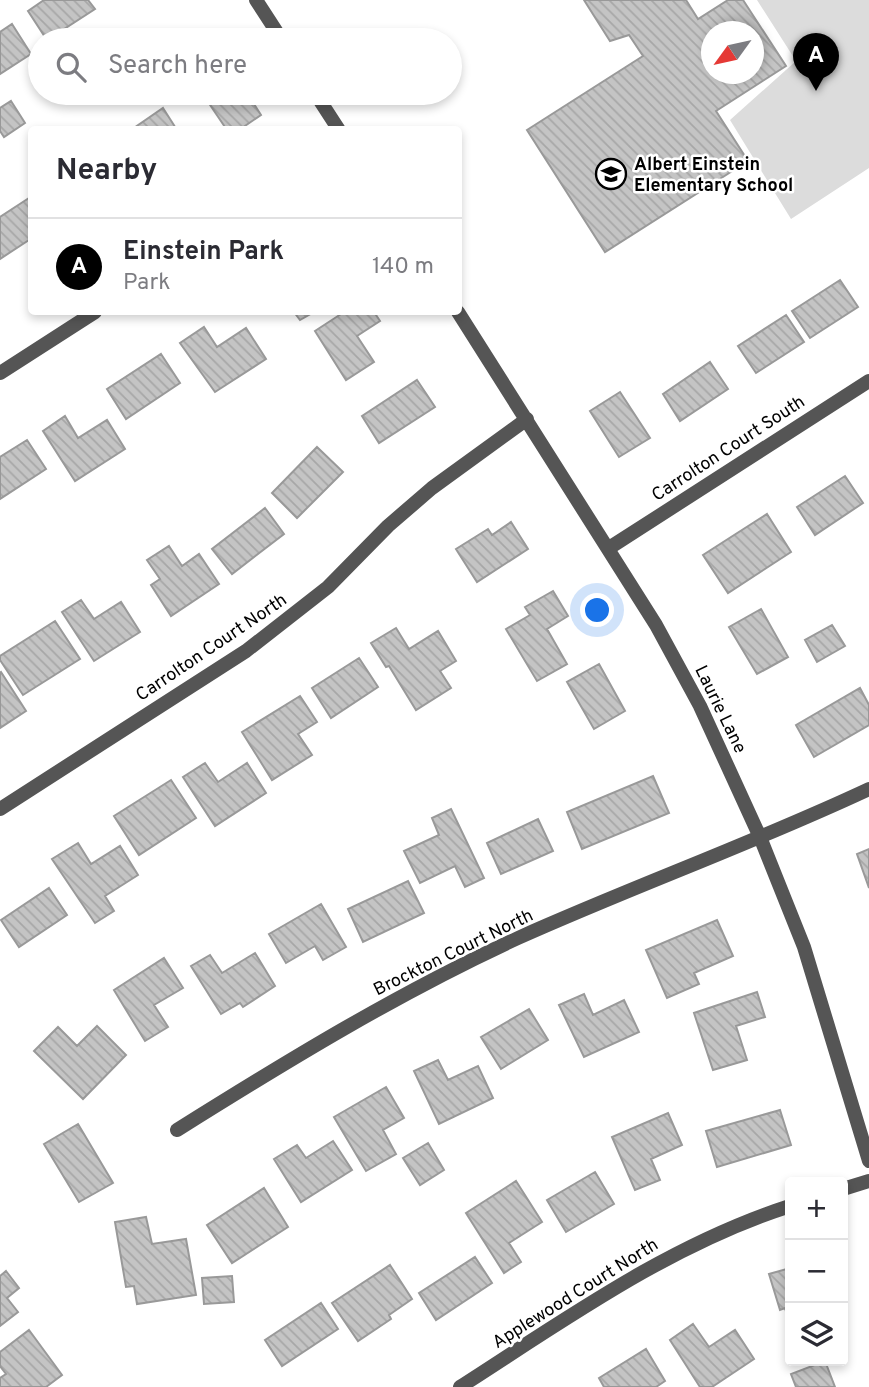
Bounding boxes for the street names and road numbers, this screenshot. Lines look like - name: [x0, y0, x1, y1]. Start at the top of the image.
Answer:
- street label: Carrolton Court South: [648, 391, 810, 507]
- street label: Carrolton Court North: [132, 589, 292, 707]
- street label: Laurie Lane: [688, 662, 751, 757]
- street label: Brockton Court North: [370, 905, 537, 1002]
- street label: Applewood Court North: [489, 1234, 663, 1355]

